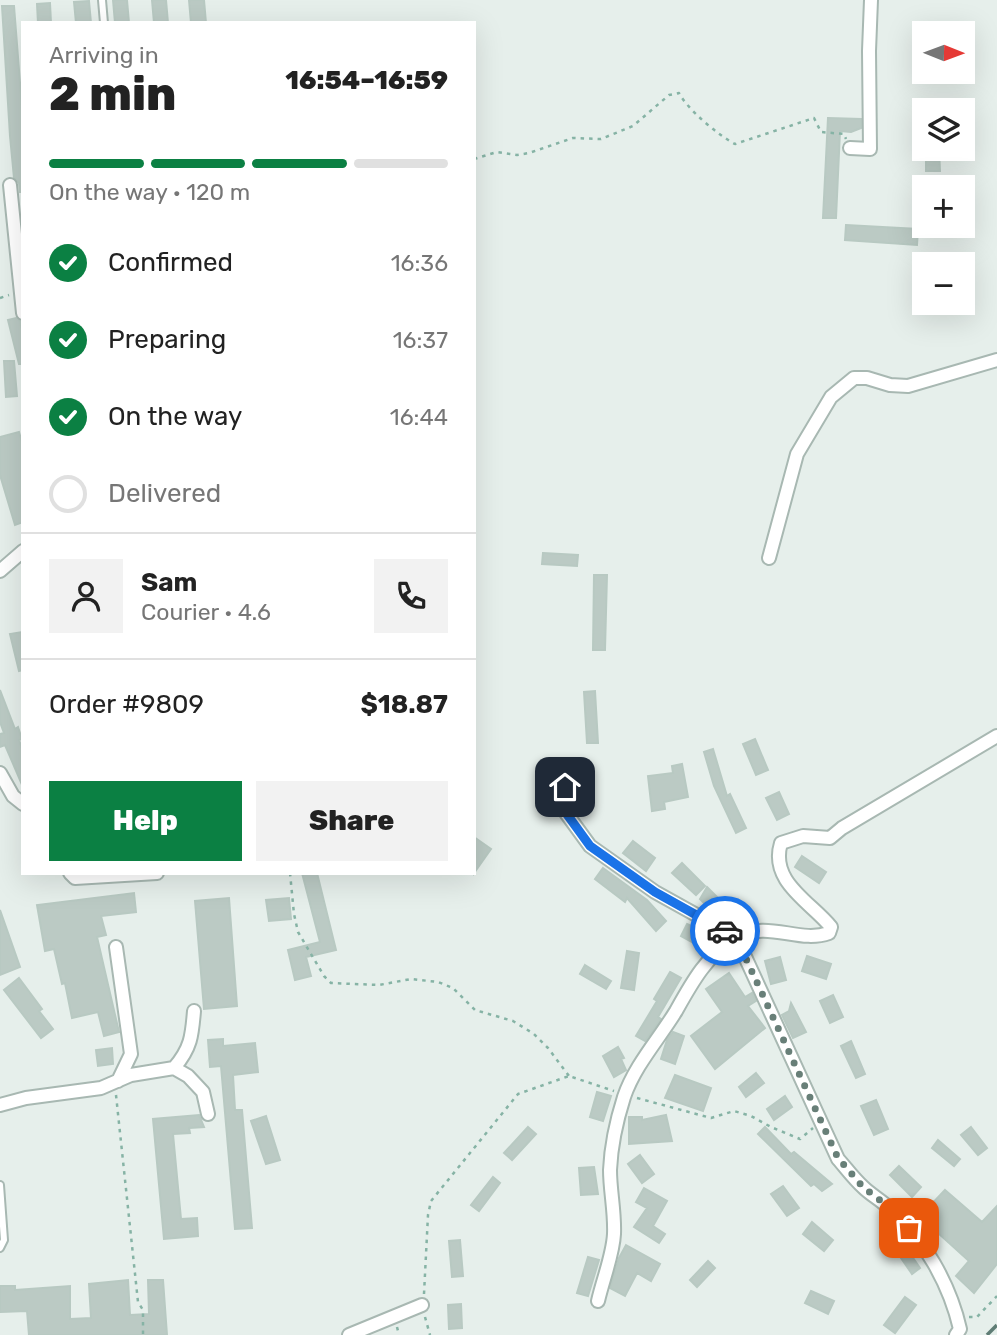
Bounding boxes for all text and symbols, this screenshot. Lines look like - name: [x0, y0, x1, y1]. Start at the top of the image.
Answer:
- north arrow: [912, 21, 975, 84]
- map controls: [912, 21, 975, 315]
- text: Arriving in: [49, 41, 159, 69]
- text: 16:54–16:59: [285, 65, 448, 96]
- text: 2 min: [49, 67, 176, 122]
- button: layers: [912, 98, 975, 161]
- button: +: [912, 175, 975, 238]
- text: On the way · 120 m: [49, 178, 250, 206]
- icon: check: [49, 244, 87, 282]
- text: Confirmed: [108, 247, 233, 278]
- text: 16:36: [391, 249, 448, 277]
- button: −: [912, 252, 975, 315]
- icon: check: [49, 321, 87, 359]
- text: Preparing: [108, 324, 226, 355]
- text: 16:37: [393, 326, 448, 354]
- icon: check: [49, 398, 87, 436]
- text: On the way: [108, 401, 242, 432]
- text: 16:44: [390, 403, 448, 431]
- text: Delivered: [108, 478, 221, 509]
- button: person: [49, 559, 123, 633]
- button: phone: [374, 559, 448, 633]
- text: Sam: [141, 567, 197, 598]
- text: Courier · 4.6: [141, 598, 271, 626]
- text: Order #9809: [49, 689, 204, 720]
- text: $18.87: [360, 689, 448, 720]
- pin: [535, 757, 595, 817]
- icon: home: [546, 768, 584, 806]
- button: Help: [49, 781, 242, 861]
- button: Share: [256, 781, 448, 861]
- courier: [690, 896, 760, 966]
- icon: car: [706, 912, 744, 950]
- pin: [879, 1198, 939, 1258]
- icon: bag: [890, 1209, 928, 1247]

